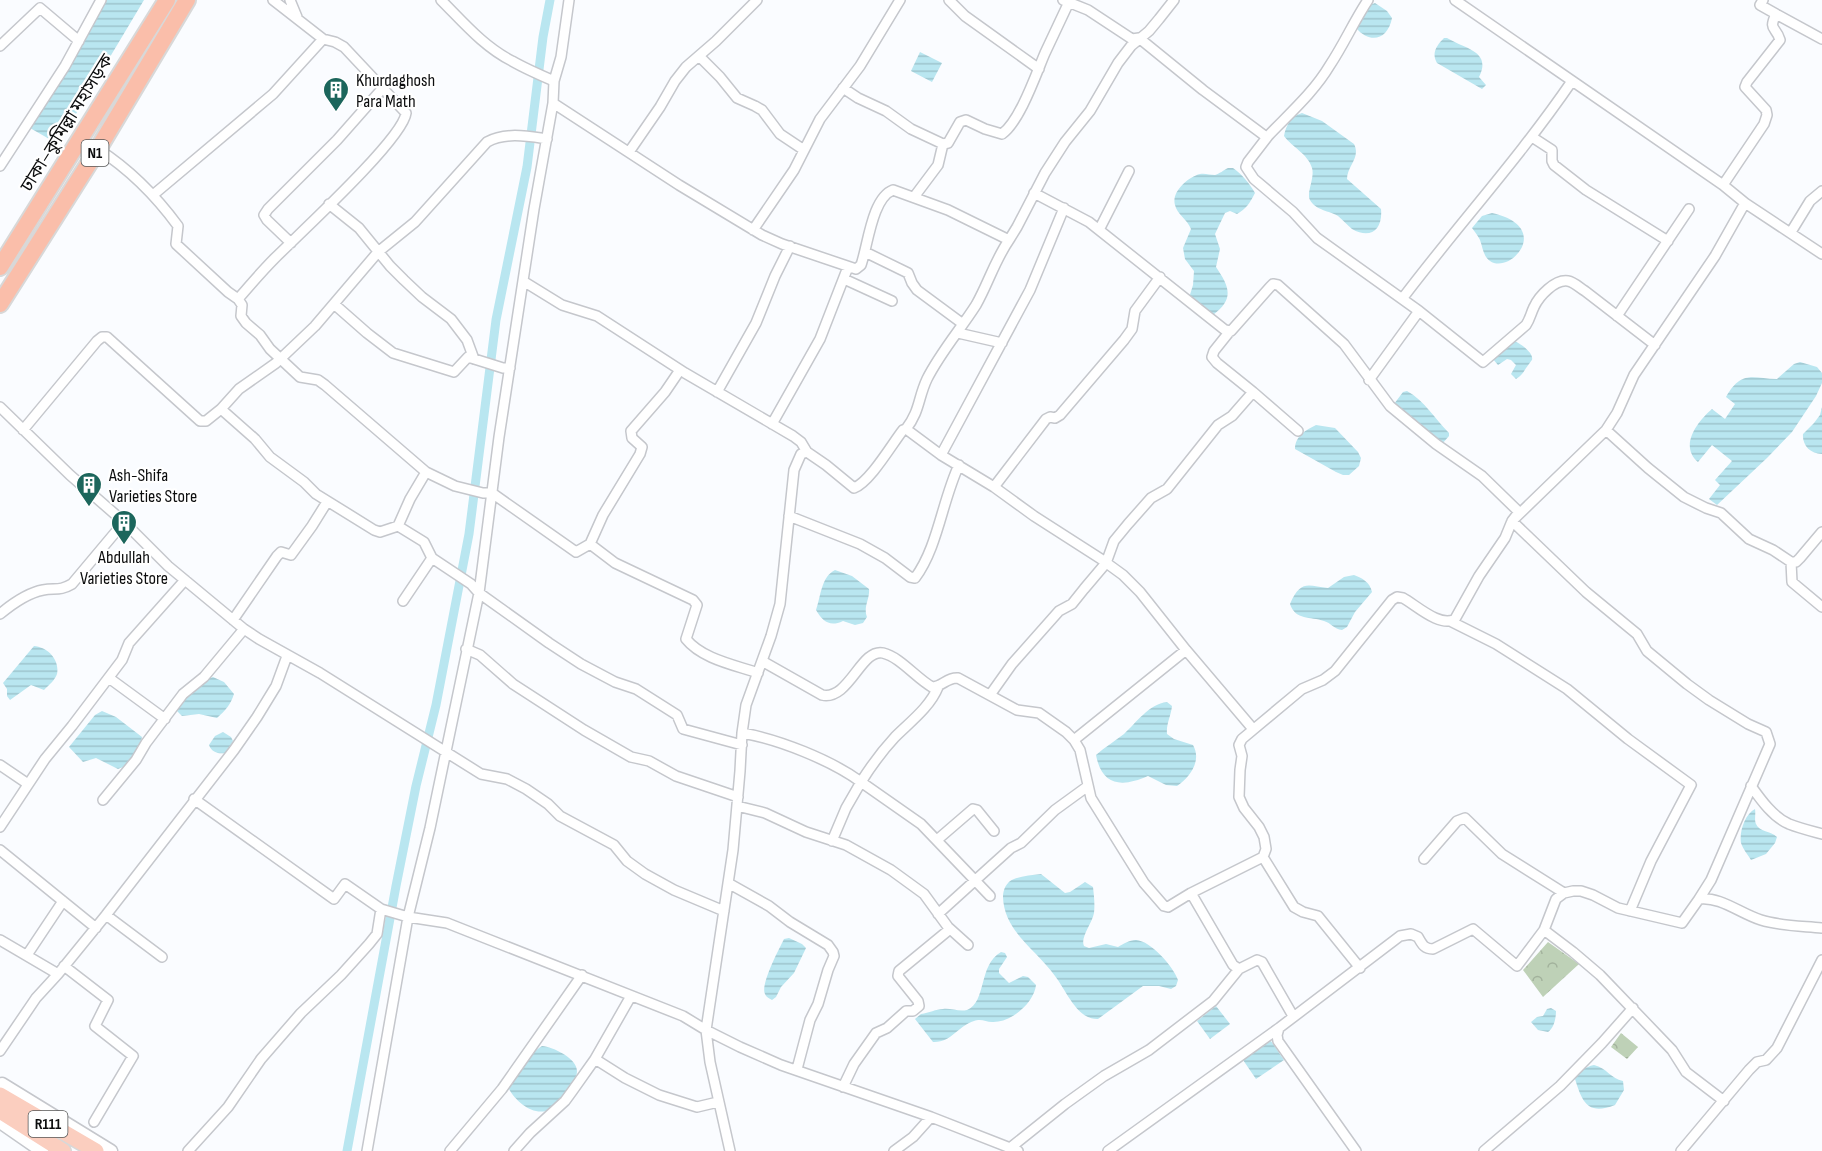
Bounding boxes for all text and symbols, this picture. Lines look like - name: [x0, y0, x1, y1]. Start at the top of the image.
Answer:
- street label: ঢাকা–কুমিল্লা মহাসড়ক: [16, 50, 118, 196]
- place label: Khurdaghosh Para Math: [356, 70, 435, 112]
- building icon: Khurdaghosh Para Math: [321, 75, 351, 113]
- road number: N1: [82, 140, 109, 166]
- place label: Ash-Shifa Varieties Store: [108, 465, 197, 507]
- building icon: Ash-Shifa Varieties Store: [74, 470, 104, 508]
- building icon: Abdullah Varieties Store: [109, 508, 139, 546]
- place label: Abdullah Varieties Store: [80, 547, 168, 589]
- road number: R111: [28, 1111, 68, 1137]

